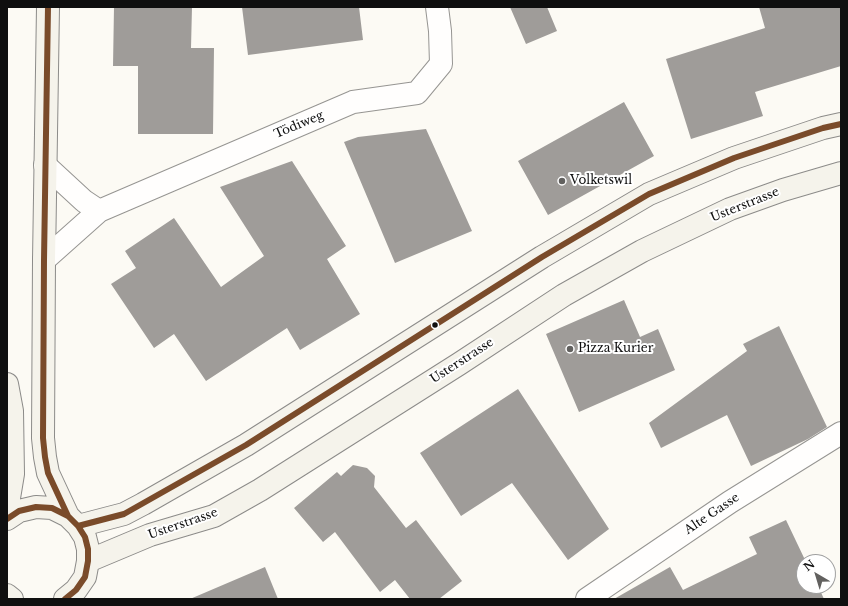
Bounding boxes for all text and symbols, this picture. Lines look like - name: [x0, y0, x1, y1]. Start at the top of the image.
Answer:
- street label: Tödiweg: [272, 108, 326, 142]
- place label: Volketswil: [570, 174, 632, 188]
- marker: Volketswil: [557, 176, 567, 186]
- street label: Usterstrasse: [709, 185, 781, 225]
- unlabelled marker: [430, 320, 440, 330]
- street label: Usterstrasse: [428, 335, 496, 387]
- place label: Pizza Kurier: [578, 342, 653, 356]
- marker: Pizza Kurier: [565, 344, 575, 354]
- street label: Alte Gasse: [682, 490, 742, 538]
- street label: Usterstrasse: [146, 505, 220, 543]
- north arrow: [796, 554, 836, 594]
- text: N: [801, 557, 818, 574]

